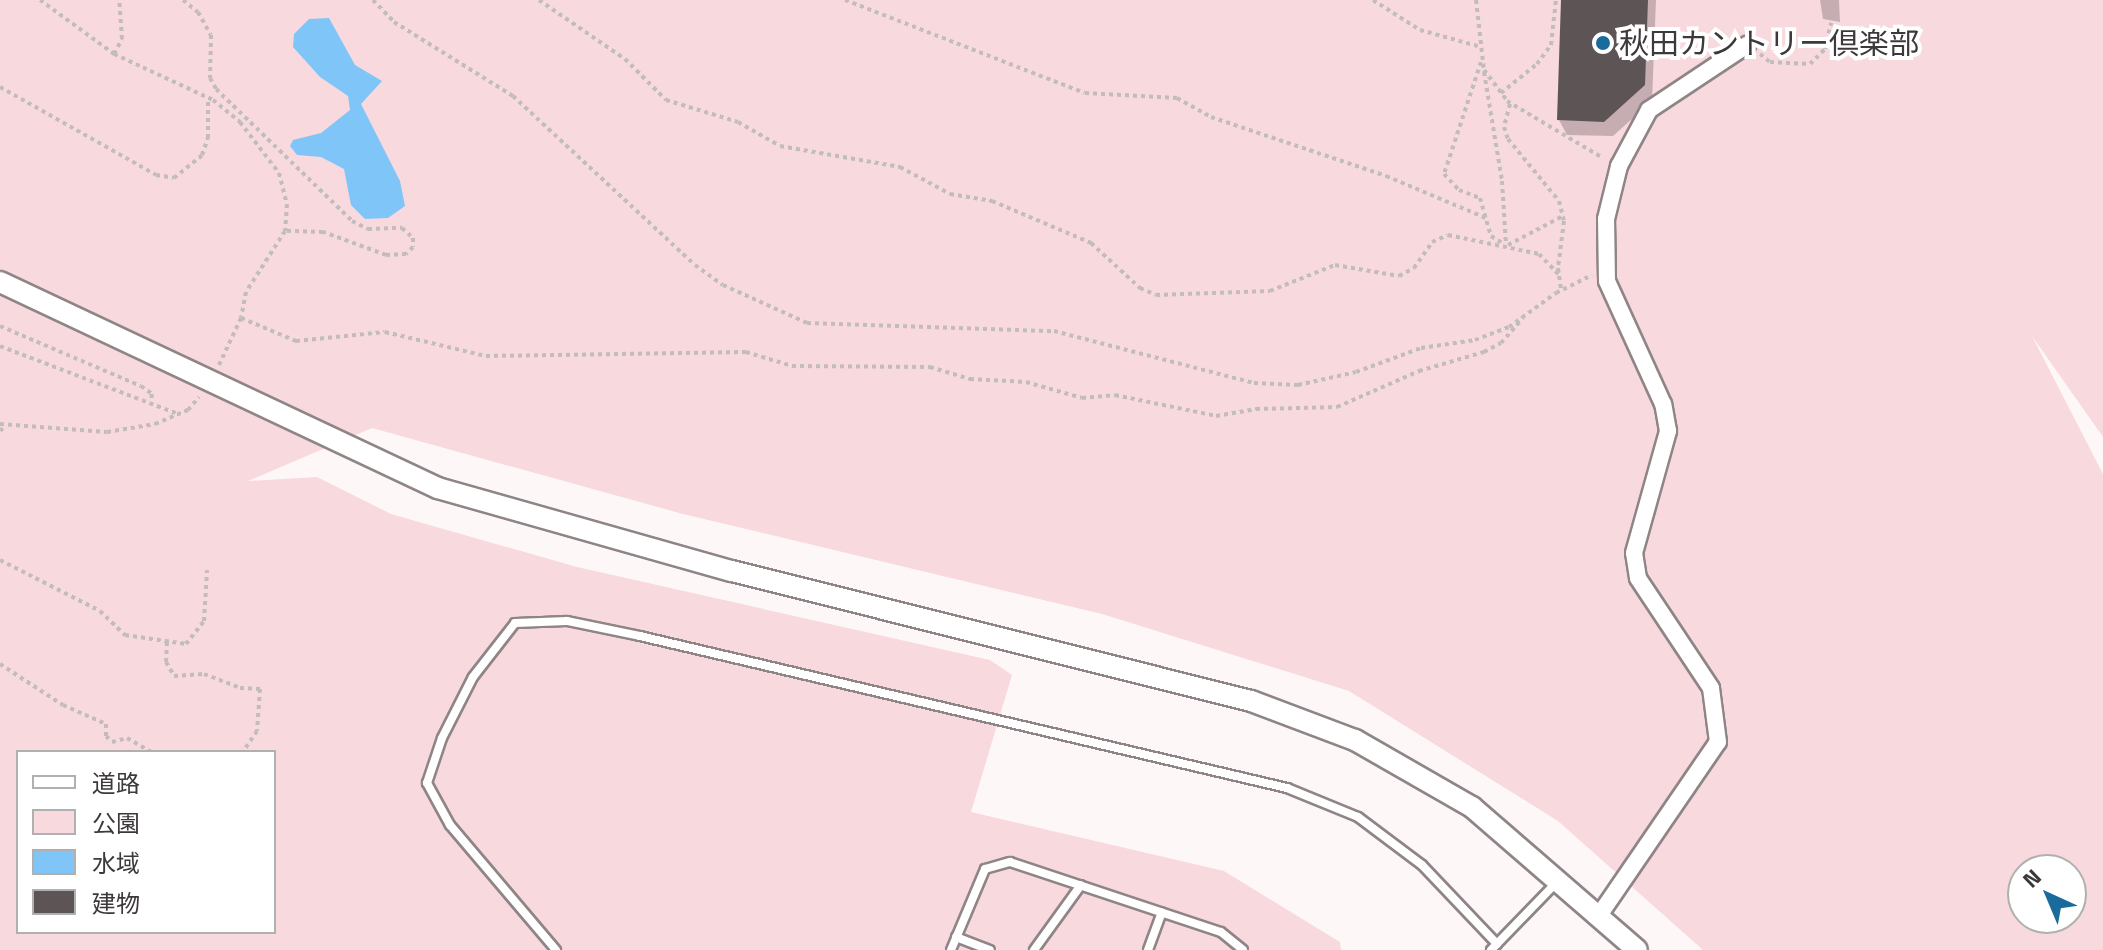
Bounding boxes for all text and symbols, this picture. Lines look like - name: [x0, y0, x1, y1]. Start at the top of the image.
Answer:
- place label: 秋田カントリー倶楽部: [1619, 25, 1919, 61]
- marker: 秋田カントリー倶楽部: [1594, 34, 1612, 52]
- legend: [16, 750, 276, 934]
- text: 道路: [92, 765, 140, 801]
- text: 公園: [92, 805, 140, 841]
- text: 水域: [92, 845, 140, 881]
- north arrow: [2007, 854, 2087, 934]
- text: N: [2014, 861, 2049, 896]
- text: 建物: [92, 885, 140, 921]

